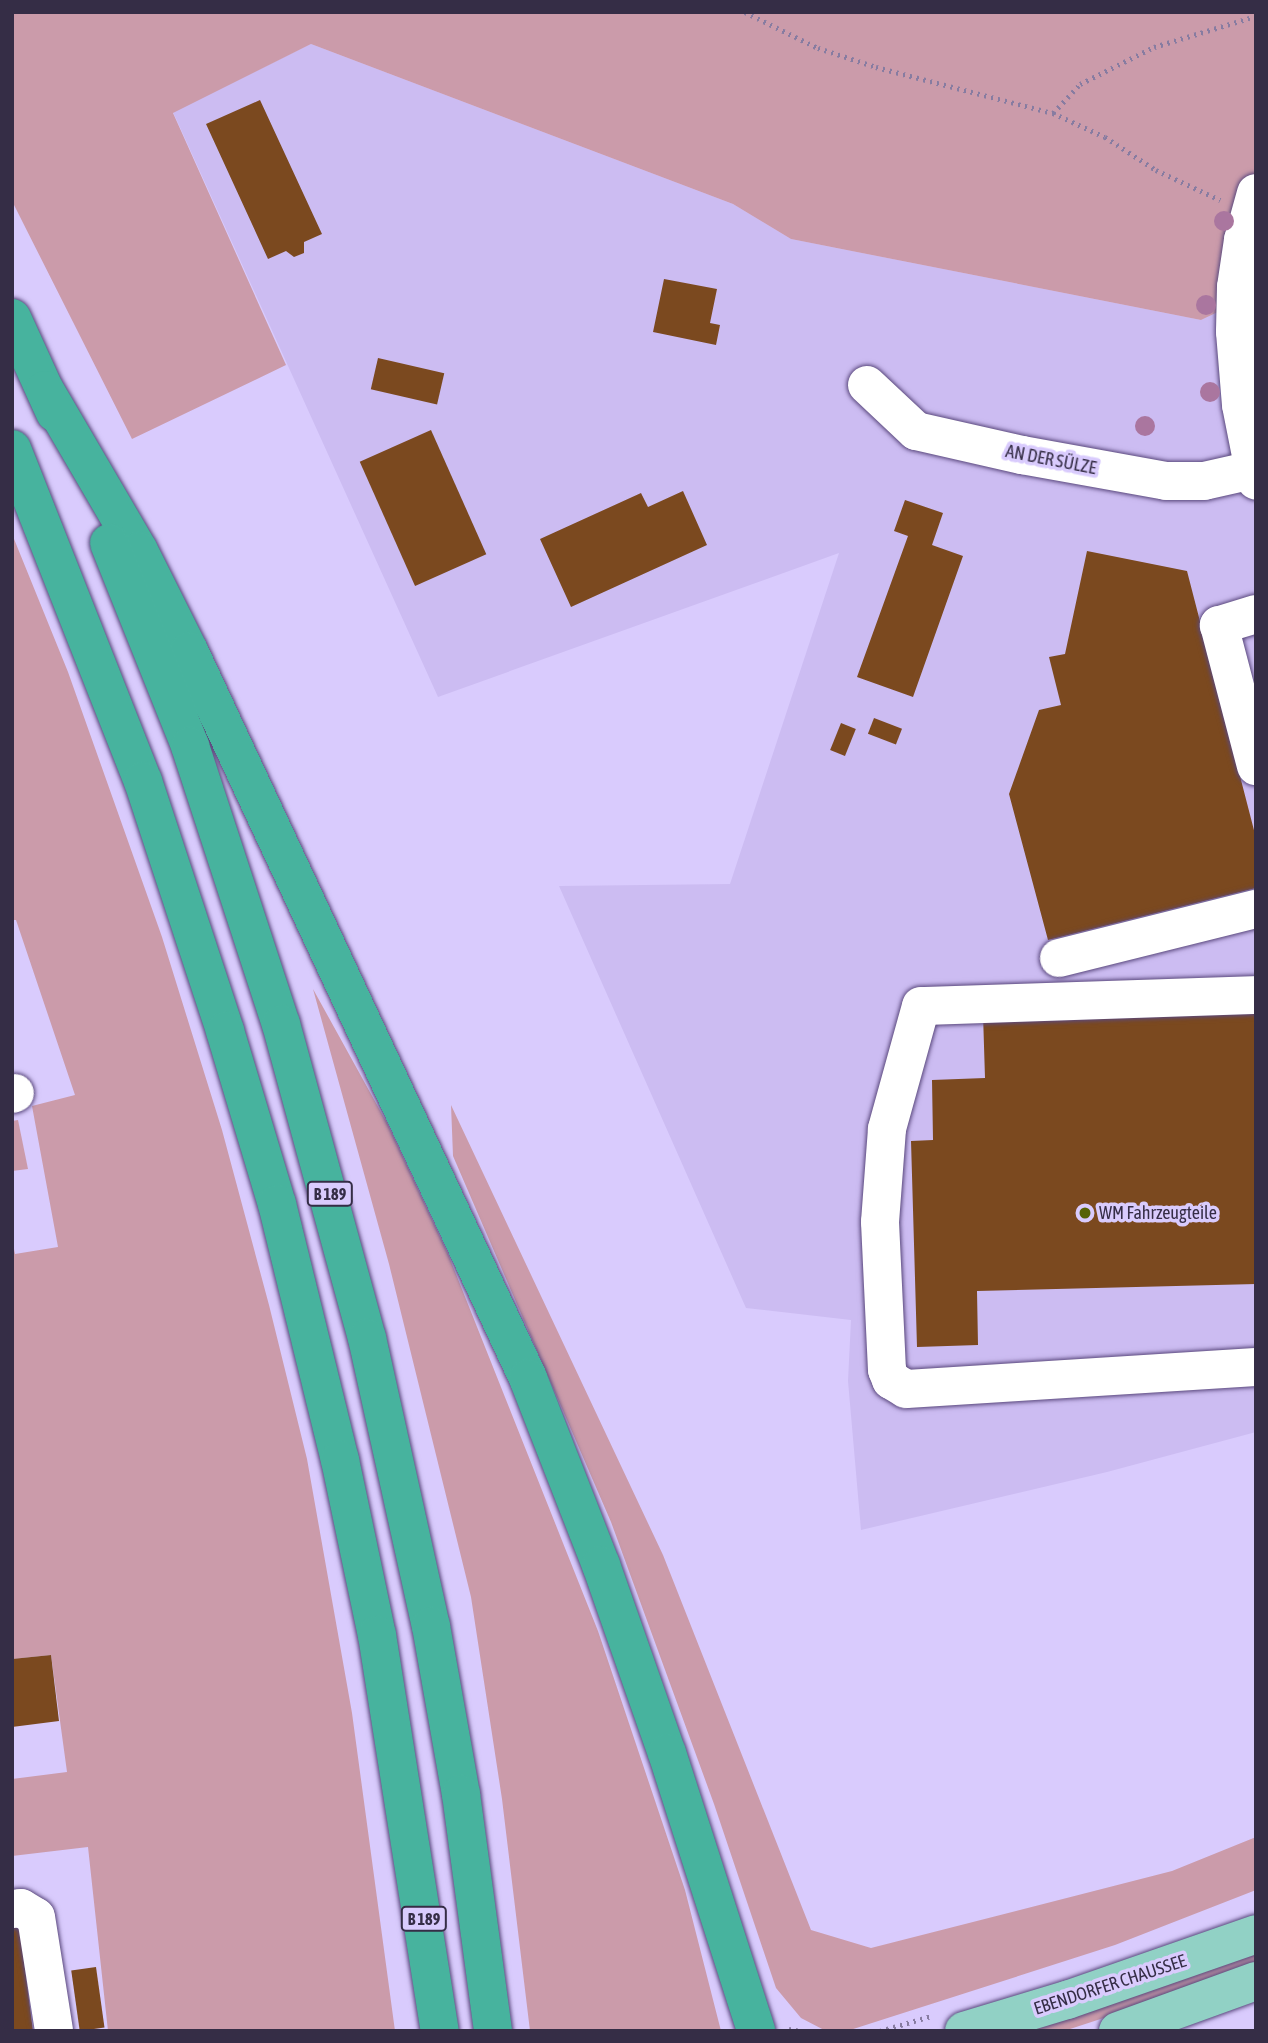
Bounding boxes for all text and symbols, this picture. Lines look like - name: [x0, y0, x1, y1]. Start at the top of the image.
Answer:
- street label: AN DER SÜLZE: [1004, 441, 1098, 479]
- road number: B 189: [306, 1182, 354, 1206]
- place label: WM Fahrzeugteile: [1099, 1202, 1217, 1224]
- marker: WM Fahrzeugteile: [1077, 1205, 1093, 1221]
- road number: B 189: [400, 1907, 448, 1932]
- street label: EBENDORFER CHAUSSEE: [1031, 1950, 1189, 2020]

